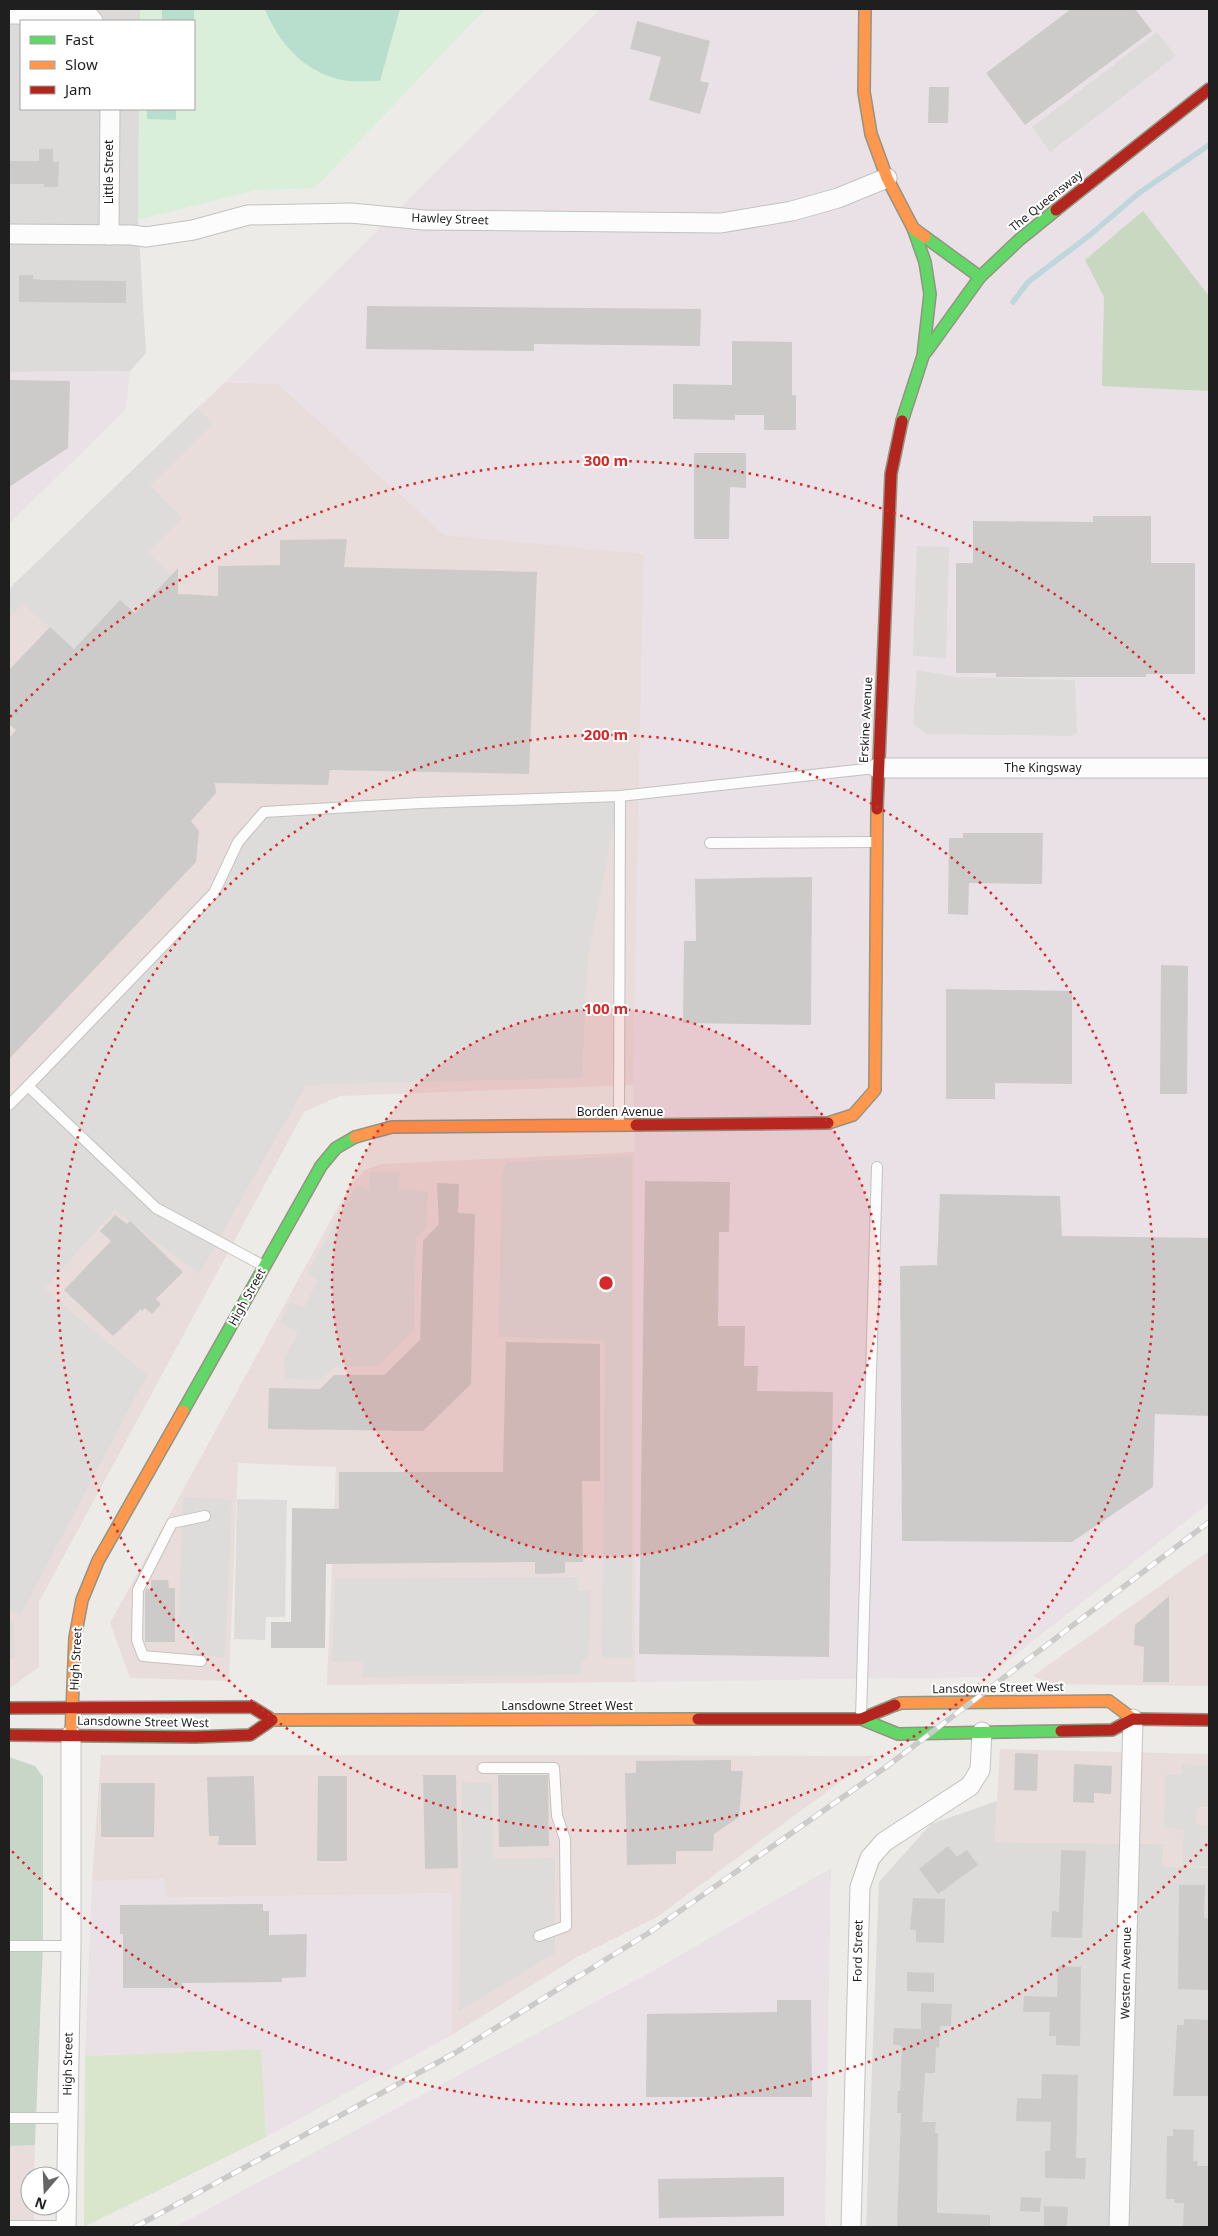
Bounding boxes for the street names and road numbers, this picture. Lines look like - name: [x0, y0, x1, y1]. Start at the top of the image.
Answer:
- street label: Little Street: [100, 139, 117, 204]
- street label: The Queensway: [1005, 165, 1087, 235]
- street label: Hawley Street: [411, 209, 490, 228]
- street label: Erskine Avenue: [855, 676, 876, 764]
- street label: The Kingsway: [1004, 759, 1083, 776]
- street label: Borden Avenue: [577, 1103, 664, 1120]
- street label: High Street: [224, 1264, 270, 1329]
- street label: High Street: [65, 1626, 86, 1691]
- street label: Lansdowne Street West: [932, 1678, 1065, 1697]
- street label: Lansdowne Street West: [501, 1697, 634, 1714]
- street label: Lansdowne Street West: [77, 1712, 210, 1731]
- street label: Ford Street: [848, 1919, 867, 1982]
- street label: Western Avenue: [1116, 1927, 1135, 2019]
- street label: High Street: [58, 2031, 77, 2096]

